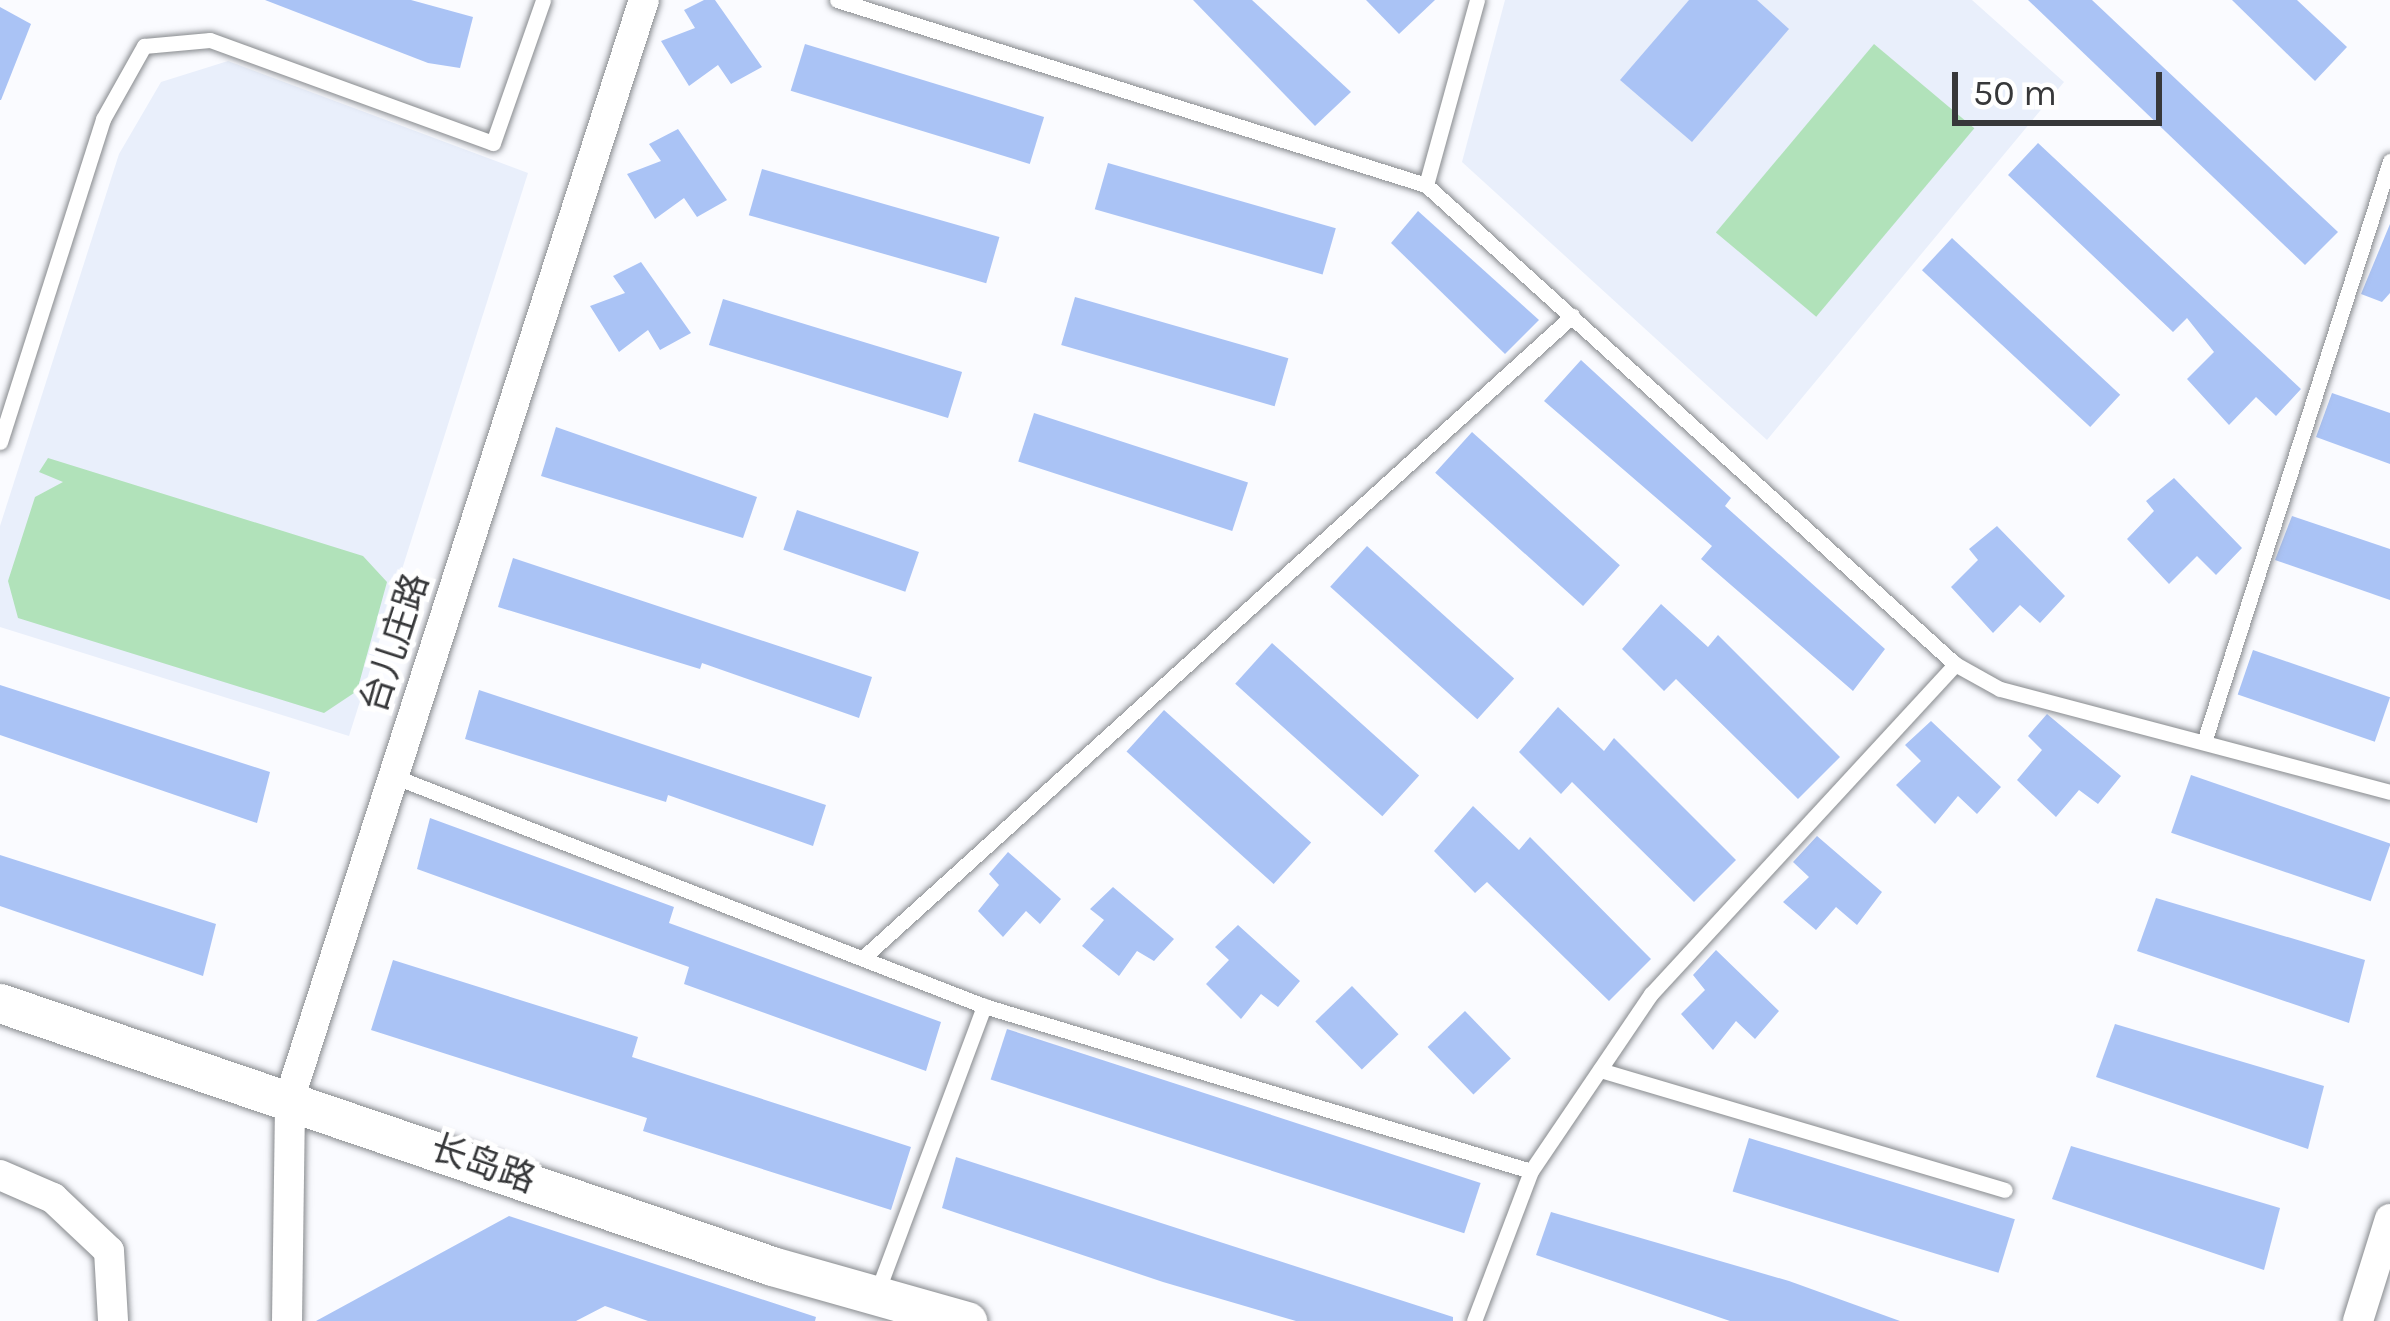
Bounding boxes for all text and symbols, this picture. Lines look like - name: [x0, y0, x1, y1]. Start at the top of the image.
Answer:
- scale bar: [1958, 48, 2168, 122]
- text: 50 m: [1973, 72, 2057, 114]
- street label: 台儿庄路: [352, 568, 438, 718]
- street label: 长岛路: [425, 1126, 541, 1202]

